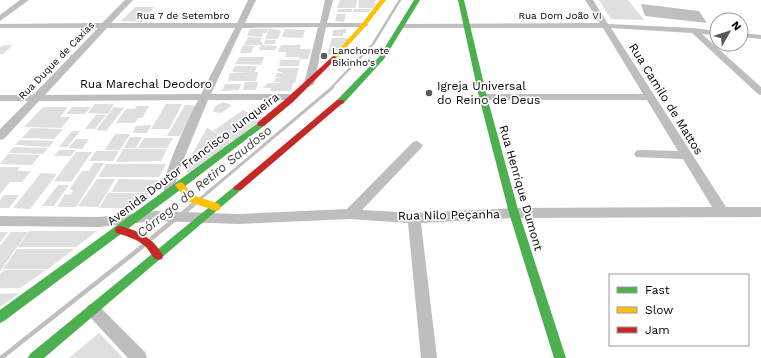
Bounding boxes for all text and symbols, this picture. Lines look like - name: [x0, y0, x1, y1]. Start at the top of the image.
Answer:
- street label: Rua 7 de Setembro: [136, 10, 230, 21]
- street label: Rua Dom João VI: [518, 10, 602, 21]
- north arrow: [709, 12, 749, 52]
- street label: Rua Duque de Caxias: [16, 19, 96, 101]
- text: N: [729, 19, 744, 33]
- street label: Rua Camilo de Mattos: [626, 41, 706, 157]
- place label: Lanchonete Bikinho's: [332, 45, 390, 68]
- marker: Lanchonete Bikinho's: [319, 51, 329, 61]
- street label: Rua Marechal Deodoro: [80, 77, 212, 91]
- place label: Igreja Universal do Reino de Deus: [437, 79, 540, 107]
- marker: Igreja Universal do Reino de Deus: [424, 88, 434, 98]
- street label: Avenida Doutor Francisco Junqueira: [104, 90, 282, 228]
- water label: Córrego do Retiro Saudoso: [134, 122, 275, 240]
- street label: Rua Henrique Dumont: [496, 124, 546, 252]
- street label: Rua Nilo Peçanha: [398, 207, 500, 223]
- legend: [609, 274, 749, 346]
- text: Fast: [645, 283, 670, 297]
- text: Slow: [645, 303, 673, 317]
- text: Jam: [645, 323, 670, 337]

